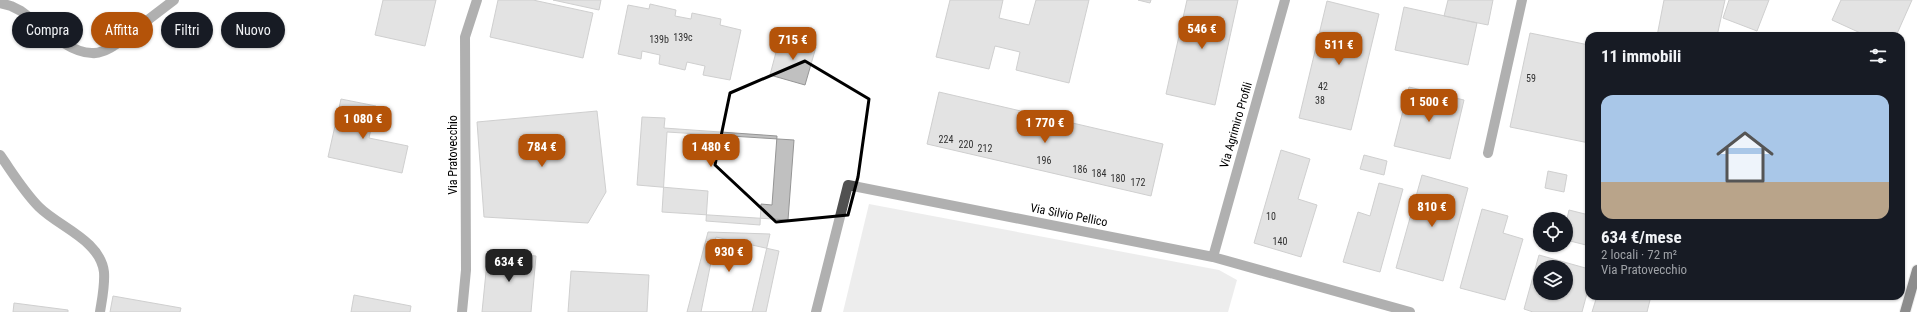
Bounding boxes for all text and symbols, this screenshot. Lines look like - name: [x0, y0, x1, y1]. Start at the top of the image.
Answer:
- chip: Compra: [12, 12, 83, 48]
- chip: Affitta: [91, 12, 153, 48]
- chip: Filtri: [161, 12, 213, 48]
- chip: Nuovo: [221, 12, 285, 48]
- pin: 546 €: [1174, 16, 1230, 50]
- text: 546 €: [1187, 21, 1217, 36]
- pin: 715 €: [765, 27, 821, 61]
- house number: 139c: [673, 32, 693, 43]
- text: 715 €: [778, 32, 808, 47]
- pin: 511 €: [1311, 32, 1367, 66]
- house number: 139b: [649, 34, 669, 45]
- text: 511 €: [1324, 37, 1354, 52]
- icon: filters: [1867, 45, 1889, 67]
- text: 11 immobili: [1601, 46, 1681, 66]
- house number: 59: [1526, 73, 1536, 84]
- street label: Via Agrimiro Profili: [1217, 80, 1255, 170]
- house number: 42: [1318, 81, 1328, 92]
- pin: 1 500 €: [1392, 89, 1466, 123]
- text: 1 500 €: [1410, 94, 1448, 109]
- house number: 38: [1315, 95, 1325, 106]
- pin: 1 080 €: [326, 106, 400, 140]
- pin: 1 770 €: [1008, 110, 1082, 144]
- text: 1 080 €: [344, 111, 382, 126]
- street label: Via Pratovecchio: [446, 115, 460, 195]
- text: 1 770 €: [1026, 115, 1064, 130]
- icon: home: [1709, 121, 1781, 193]
- pin: 784 €: [514, 134, 570, 168]
- pin: 1 480 €: [674, 134, 748, 168]
- house number: 224: [939, 134, 953, 145]
- text: 784 €: [527, 139, 557, 154]
- text: 1 480 €: [692, 139, 730, 154]
- house number: 220: [959, 139, 973, 150]
- house number: 212: [978, 143, 992, 154]
- house number: 196: [1037, 155, 1051, 166]
- house number: 186: [1073, 164, 1087, 175]
- house number: 184: [1092, 168, 1106, 179]
- house number: 180: [1111, 173, 1125, 184]
- house number: 172: [1131, 177, 1145, 188]
- pin: 810 €: [1404, 194, 1460, 228]
- text: 810 €: [1417, 199, 1447, 214]
- street label: Via Silvio Pellico: [1029, 201, 1109, 229]
- house number: 10: [1266, 211, 1276, 222]
- map controls: [1533, 212, 1573, 300]
- button: locate: [1533, 212, 1573, 252]
- text: 634 €/mese: [1601, 227, 1682, 247]
- house number: 140: [1273, 236, 1287, 247]
- pin: 930 €: [701, 239, 757, 273]
- text: 930 €: [714, 244, 744, 259]
- text: 2 locali · 72 m²: [1601, 247, 1677, 262]
- pin: 634 €: [481, 249, 537, 283]
- text: 634 €: [494, 254, 524, 269]
- button: layers: [1533, 260, 1573, 300]
- text: Via Pratovecchio: [1601, 262, 1687, 277]

